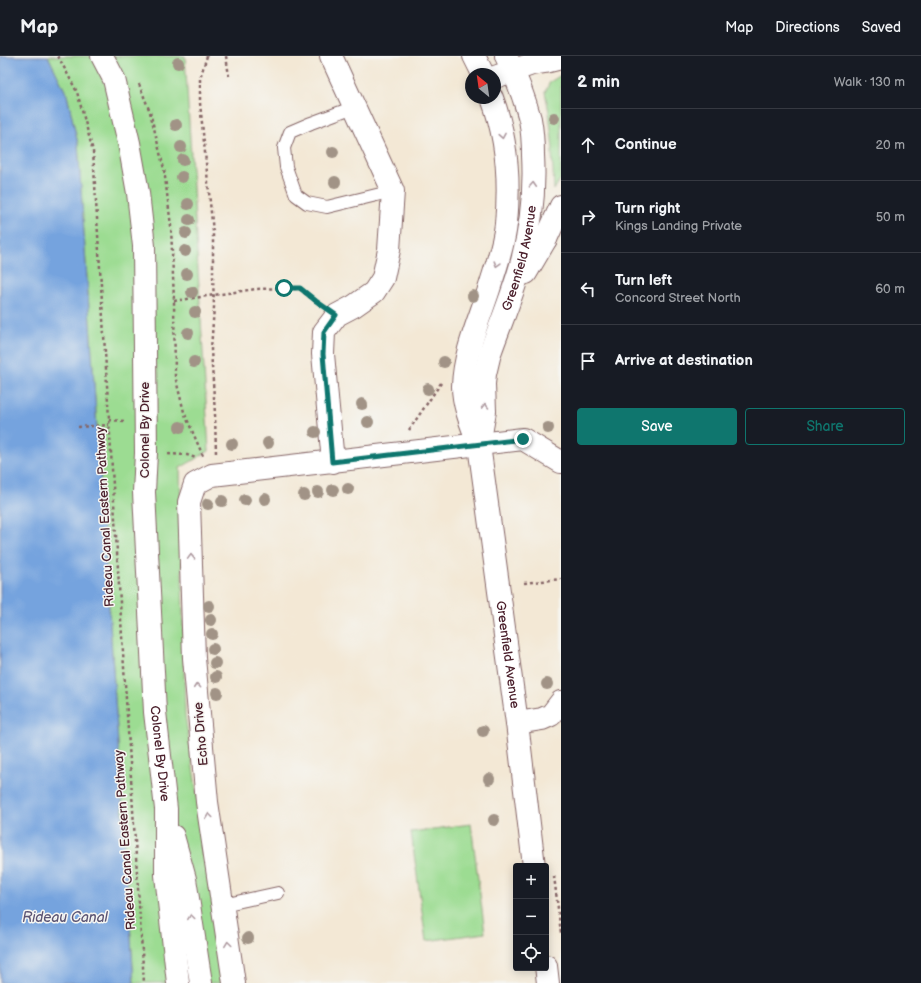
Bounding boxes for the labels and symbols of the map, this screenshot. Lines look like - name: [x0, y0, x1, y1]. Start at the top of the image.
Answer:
- north arrow: [465, 68, 501, 104]
- one-way arrow: [498, 132, 506, 139]
- one-way arrow: [529, 182, 538, 188]
- street label: Greenfield Avenue: [498, 204, 540, 313]
- one-way arrow: [493, 260, 502, 267]
- route start: [275, 279, 293, 297]
- street label: Colonel By Drive: [137, 382, 153, 478]
- one-way arrow: [481, 403, 489, 409]
- street label: Rideau Canal Eastern Pathway: [92, 426, 118, 608]
- route end: [514, 430, 532, 448]
- one-way arrow: [187, 554, 195, 560]
- street label: Greenfield Avenue: [492, 600, 523, 710]
- one-way arrow: [193, 683, 202, 689]
- street label: Echo Drive: [190, 701, 212, 767]
- street label: Colonel By Drive: [147, 705, 173, 803]
- street label: Rideau Canal Eastern Pathway: [111, 749, 139, 931]
- one-way arrow: [205, 813, 214, 819]
- water label: Rideau Canal: [22, 909, 109, 926]
- one-way arrow: [187, 914, 196, 920]
- one-way arrow: [224, 941, 233, 947]

